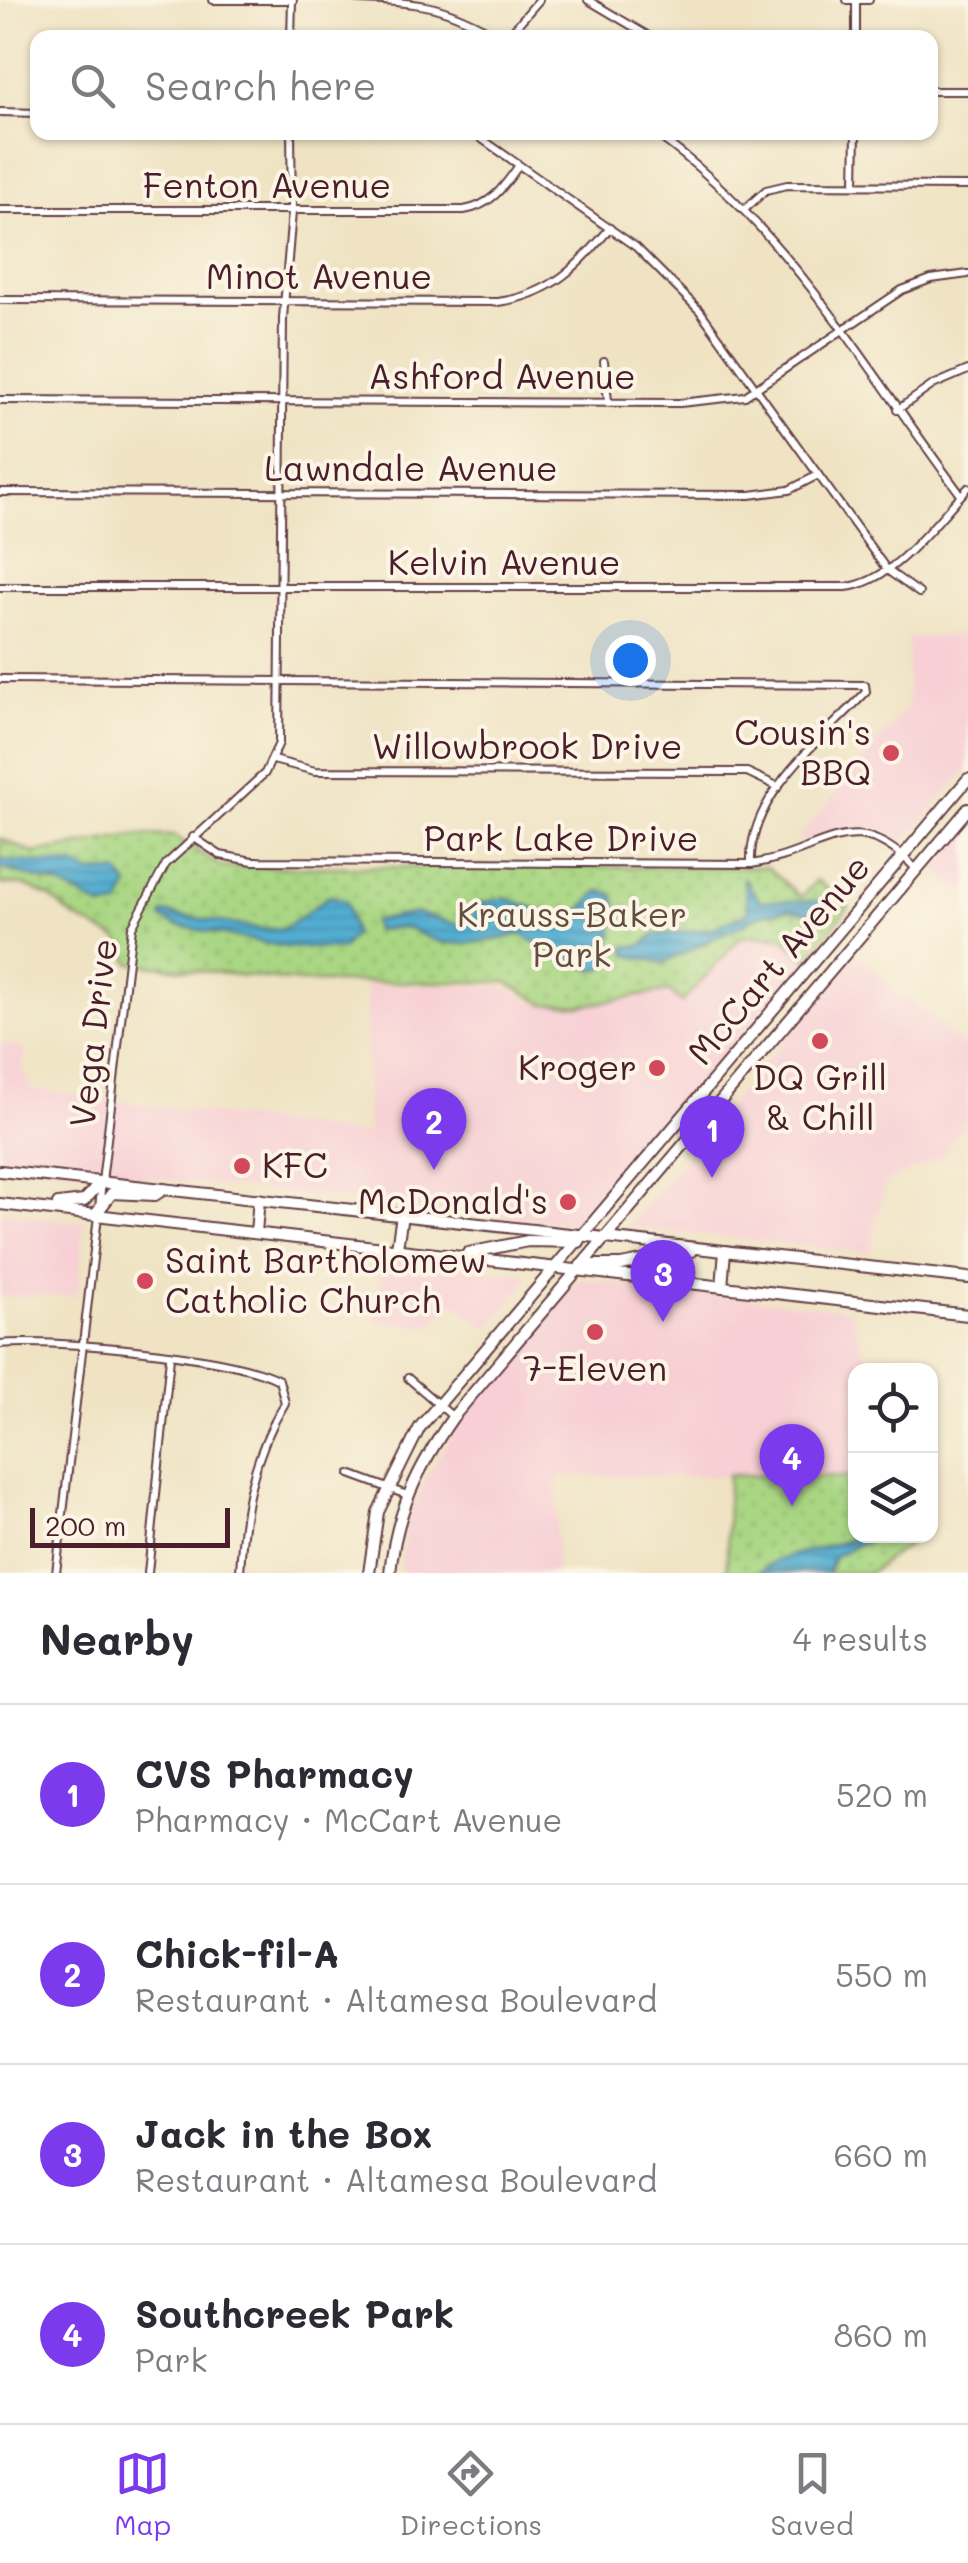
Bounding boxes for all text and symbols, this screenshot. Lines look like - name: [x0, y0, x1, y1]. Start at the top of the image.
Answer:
- search box: [30, 30, 938, 140]
- icon: search: [65, 58, 120, 113]
- text: Search here: [145, 60, 376, 110]
- street label: Fenton Avenue: [143, 161, 391, 207]
- street label: Minot Avenue: [206, 252, 432, 298]
- street label: Ashford Avenue: [368, 352, 636, 398]
- street label: Lawndale Avenue: [264, 444, 558, 490]
- street label: Kelvin Avenue: [388, 538, 620, 584]
- your location: [605, 635, 656, 686]
- place label: Cousin's BBQ: [734, 708, 871, 794]
- street label: Willowbrook Drive: [372, 722, 682, 768]
- marker: Cousin's BBQ: [880, 742, 902, 764]
- street label: Park Lake Drive: [424, 814, 698, 860]
- street label: McCart Avenue: [676, 844, 879, 1073]
- park label: Krauss-Baker Park: [457, 890, 687, 976]
- street label: Vega Drive: [58, 936, 126, 1130]
- marker: DQ Grill & Chill: [809, 1030, 831, 1052]
- place label: Kroger: [518, 1043, 637, 1089]
- place label: DQ Grill & Chill: [753, 1053, 887, 1139]
- marker: Kroger: [646, 1057, 668, 1079]
- pin: 2: [402, 1088, 466, 1170]
- pin: 1: [680, 1096, 744, 1178]
- place label: KFC: [262, 1141, 328, 1187]
- marker: KFC: [231, 1155, 253, 1177]
- place label: McDonald's: [358, 1177, 548, 1223]
- marker: McDonald's: [557, 1191, 579, 1213]
- place label: Saint Bartholomew Catholic Church: [165, 1236, 486, 1322]
- pin: 3: [630, 1240, 696, 1322]
- marker: Saint Bartholomew Catholic Church: [134, 1270, 156, 1292]
- marker: 7-Eleven: [584, 1321, 606, 1343]
- place label: 7-Eleven: [523, 1344, 667, 1390]
- map controls: [848, 1363, 938, 1543]
- button: locate: [848, 1363, 938, 1453]
- pin: 4: [760, 1424, 824, 1506]
- button: layers: [848, 1453, 938, 1543]
- scale bar: [30, 1503, 230, 1548]
- text: 200 m: [45, 1507, 126, 1543]
- text: Nearby: [40, 1611, 194, 1666]
- text: 4 results: [792, 1617, 928, 1659]
- text: CVS Pharmacy: [135, 1748, 414, 1798]
- text: 1: [65, 1773, 80, 1815]
- text: 520 m: [836, 1773, 928, 1815]
- text: Pharmacy · McCart Avenue: [135, 1798, 562, 1840]
- text: Chick-fil-A: [135, 1928, 339, 1978]
- text: 2: [64, 1953, 81, 1995]
- text: 550 m: [835, 1953, 928, 1995]
- text: Restaurant · Altamesa Boulevard: [135, 1978, 657, 2020]
- text: Jack in the Box: [135, 2108, 433, 2158]
- text: 3: [63, 2133, 82, 2175]
- text: 660 m: [834, 2133, 928, 2175]
- text: Restaurant · Altamesa Boulevard: [135, 2158, 657, 2200]
- text: Southcreek Park: [135, 2288, 454, 2338]
- text: 4: [62, 2313, 83, 2355]
- text: 860 m: [834, 2313, 928, 2355]
- text: Park: [135, 2338, 208, 2380]
- tab: Map: [114, 2446, 171, 2542]
- tab: Directions: [400, 2446, 542, 2542]
- tab: Saved: [771, 2446, 854, 2542]

